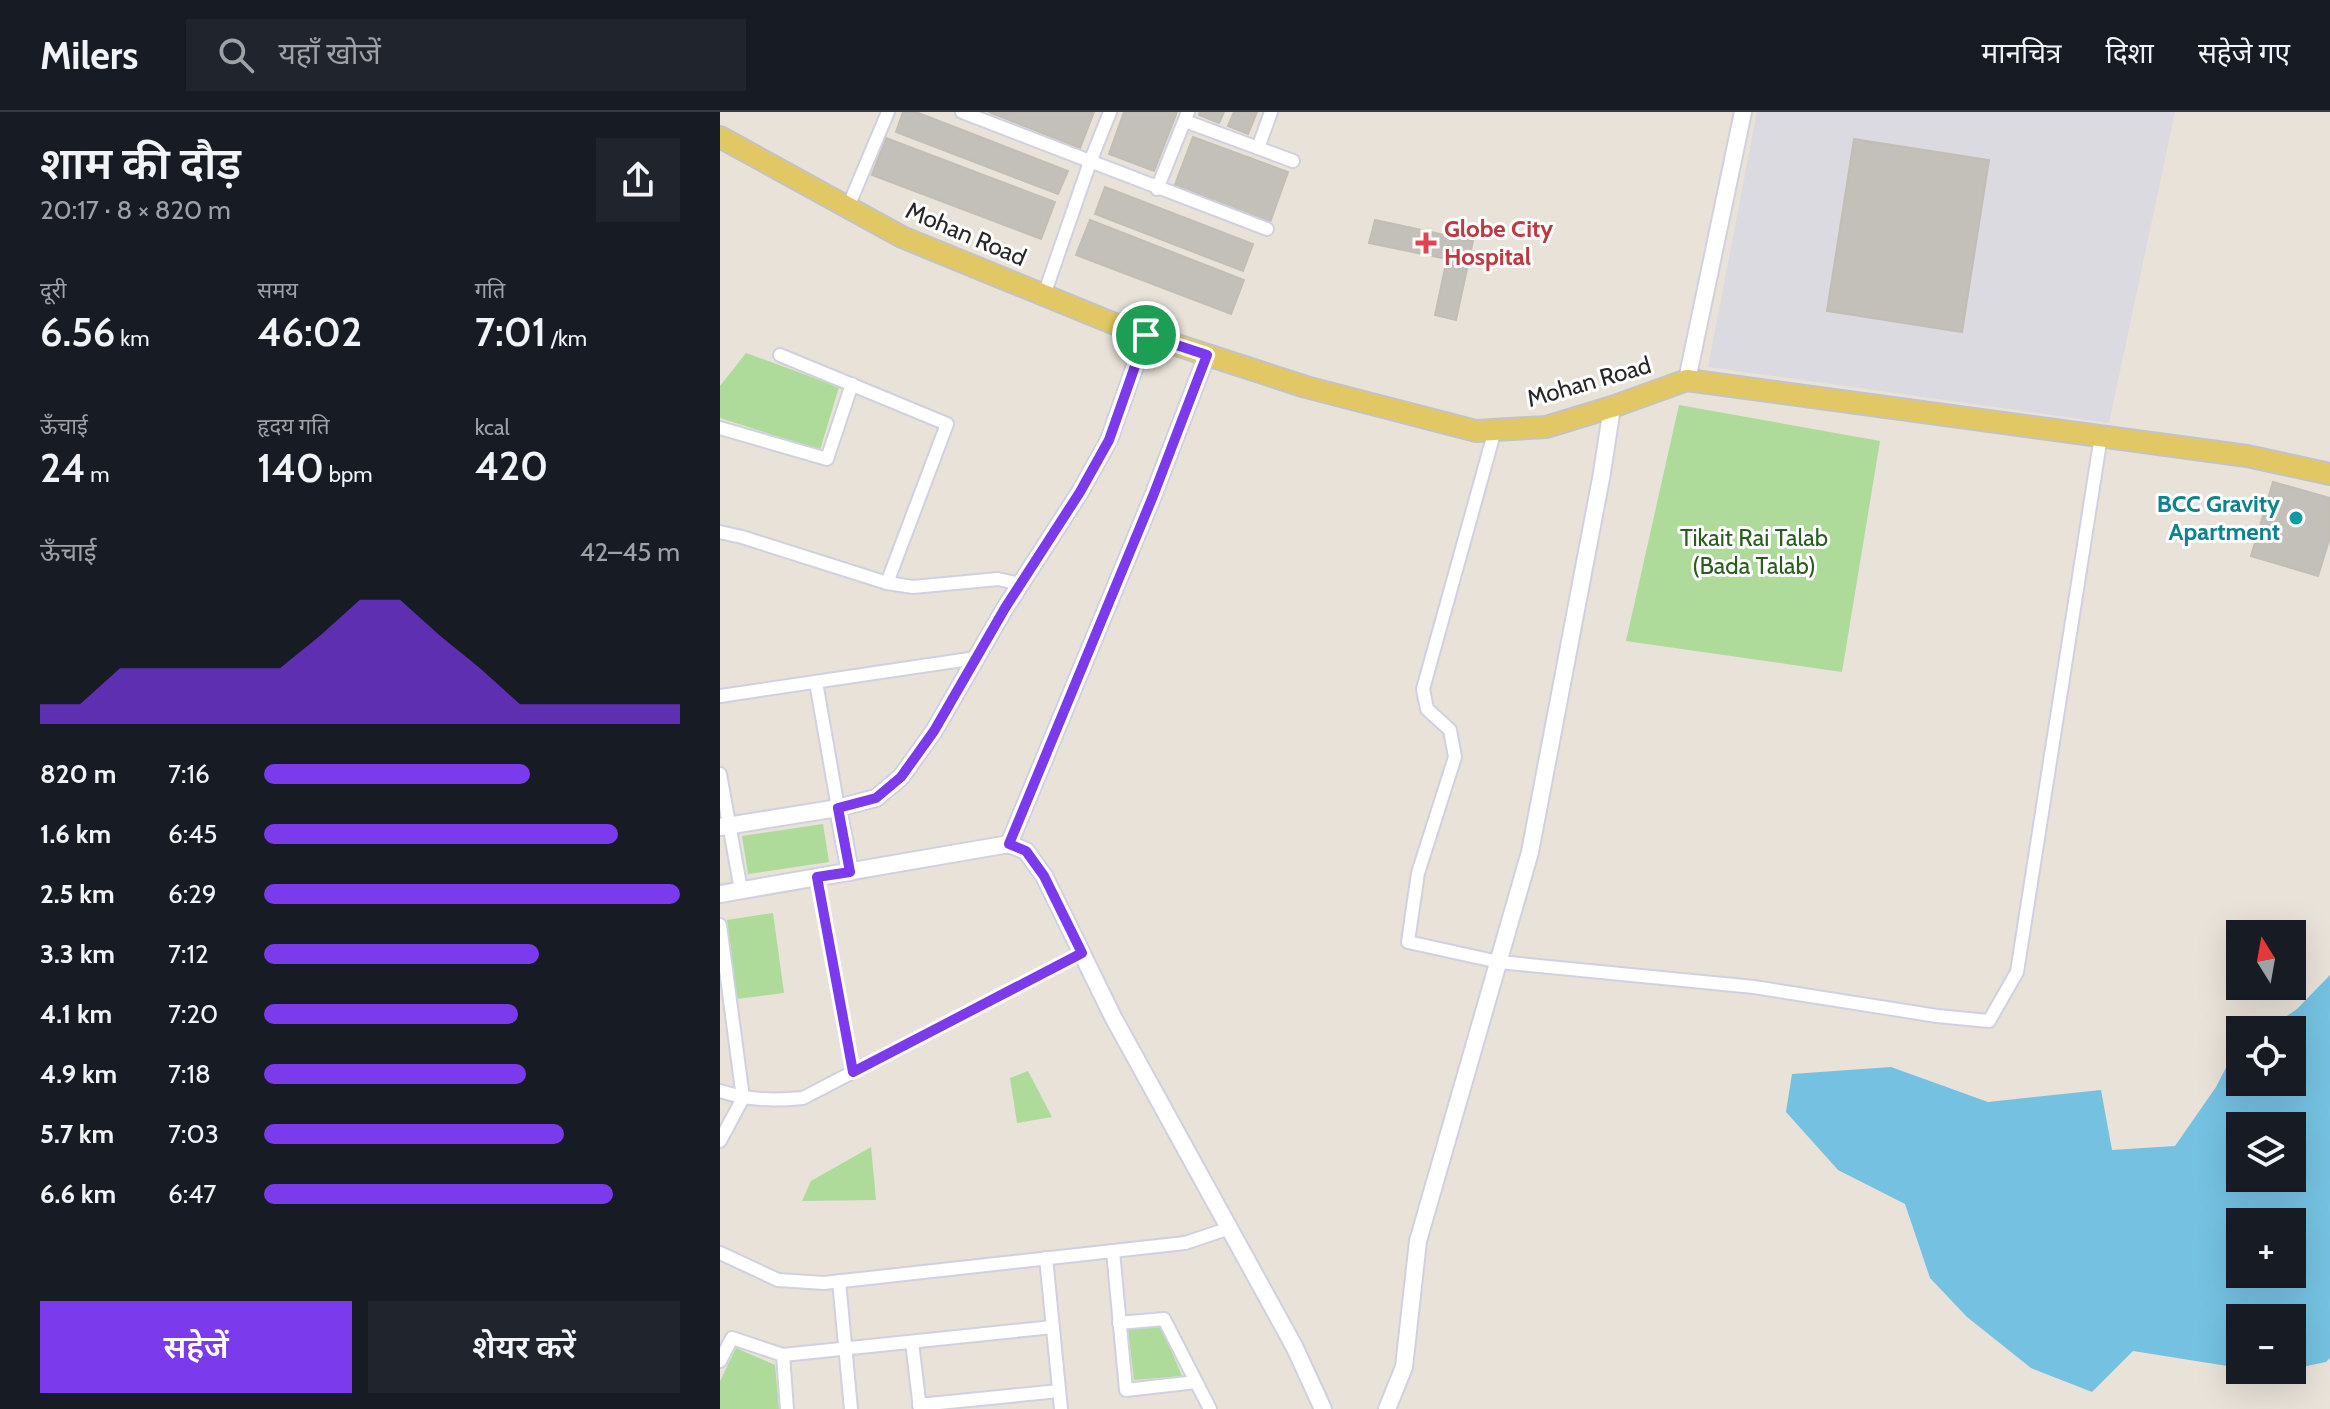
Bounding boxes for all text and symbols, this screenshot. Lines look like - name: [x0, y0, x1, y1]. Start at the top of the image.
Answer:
- search box: [186, 19, 746, 91]
- text: Milers: [40, 32, 138, 79]
- icon: search: [214, 33, 258, 77]
- text: यहाँ खोजें: [278, 35, 381, 72]
- text: मानचित्र: [1981, 36, 2061, 70]
- text: दिशा: [2105, 36, 2154, 70]
- text: सहेजे गए: [2198, 36, 2290, 70]
- text: शाम की दौड़: [40, 137, 241, 190]
- button: share: [596, 138, 680, 222]
- text: 20:17 · 8 × 820 m: [40, 194, 231, 226]
- street label: Mohan Road: [902, 195, 1031, 272]
- place label: Globe City Hospital: [1444, 214, 1553, 271]
- marker: Globe City Hospital: [1415, 232, 1437, 254]
- text: दूरी: [40, 277, 66, 304]
- text: समय: [257, 277, 298, 304]
- text: गति: [475, 277, 505, 304]
- pin: [1112, 301, 1180, 369]
- text: 6.56: [40, 307, 115, 356]
- text: 46:02: [257, 307, 362, 356]
- text: 7:01: [475, 307, 546, 356]
- icon: arrive: [1124, 313, 1168, 357]
- text: km: [115, 325, 149, 352]
- text: /km: [546, 325, 587, 352]
- street label: Mohan Road: [1523, 350, 1654, 413]
- text: ऊँचाई: [40, 413, 88, 440]
- text: हृदय गति: [257, 413, 329, 440]
- text: kcal: [475, 414, 510, 441]
- text: 420: [475, 441, 548, 490]
- text: 24: [40, 443, 85, 492]
- text: 140: [257, 443, 324, 492]
- text: m: [85, 461, 110, 488]
- text: bpm: [324, 461, 373, 488]
- place label: BCC Gravity Apartment: [2157, 489, 2280, 546]
- marker: BCC Gravity Apartment: [2287, 509, 2305, 527]
- park label: Tikait Rai Talab (Bada Talab): [1680, 523, 1828, 580]
- text: ऊँचाई: [40, 536, 96, 568]
- text: 42–45 m: [580, 536, 680, 568]
- text: 820 m: [40, 758, 116, 790]
- text: 7:16: [168, 758, 210, 790]
- text: 1.6 km: [40, 818, 111, 850]
- text: 6:45: [168, 818, 217, 850]
- text: 2.5 km: [40, 878, 115, 910]
- text: 6:29: [168, 878, 217, 910]
- north arrow: [2226, 920, 2306, 1000]
- map controls: [2226, 920, 2306, 1384]
- text: 3.3 km: [40, 938, 115, 970]
- text: 7:12: [168, 938, 209, 970]
- text: 4.1 km: [40, 998, 112, 1030]
- text: 7:20: [168, 998, 218, 1030]
- button: locate: [2226, 1016, 2306, 1096]
- text: 4.9 km: [40, 1058, 117, 1090]
- text: 7:18: [168, 1058, 211, 1090]
- button: layers: [2226, 1112, 2306, 1192]
- text: 5.7 km: [40, 1118, 114, 1150]
- text: 7:03: [168, 1118, 219, 1150]
- text: 6.6 km: [40, 1178, 116, 1210]
- text: 6:47: [168, 1178, 216, 1210]
- button: +: [2226, 1208, 2306, 1288]
- button: सहेजें: [40, 1301, 352, 1393]
- button: शेयर करें: [368, 1301, 680, 1393]
- button: −: [2226, 1304, 2306, 1384]

